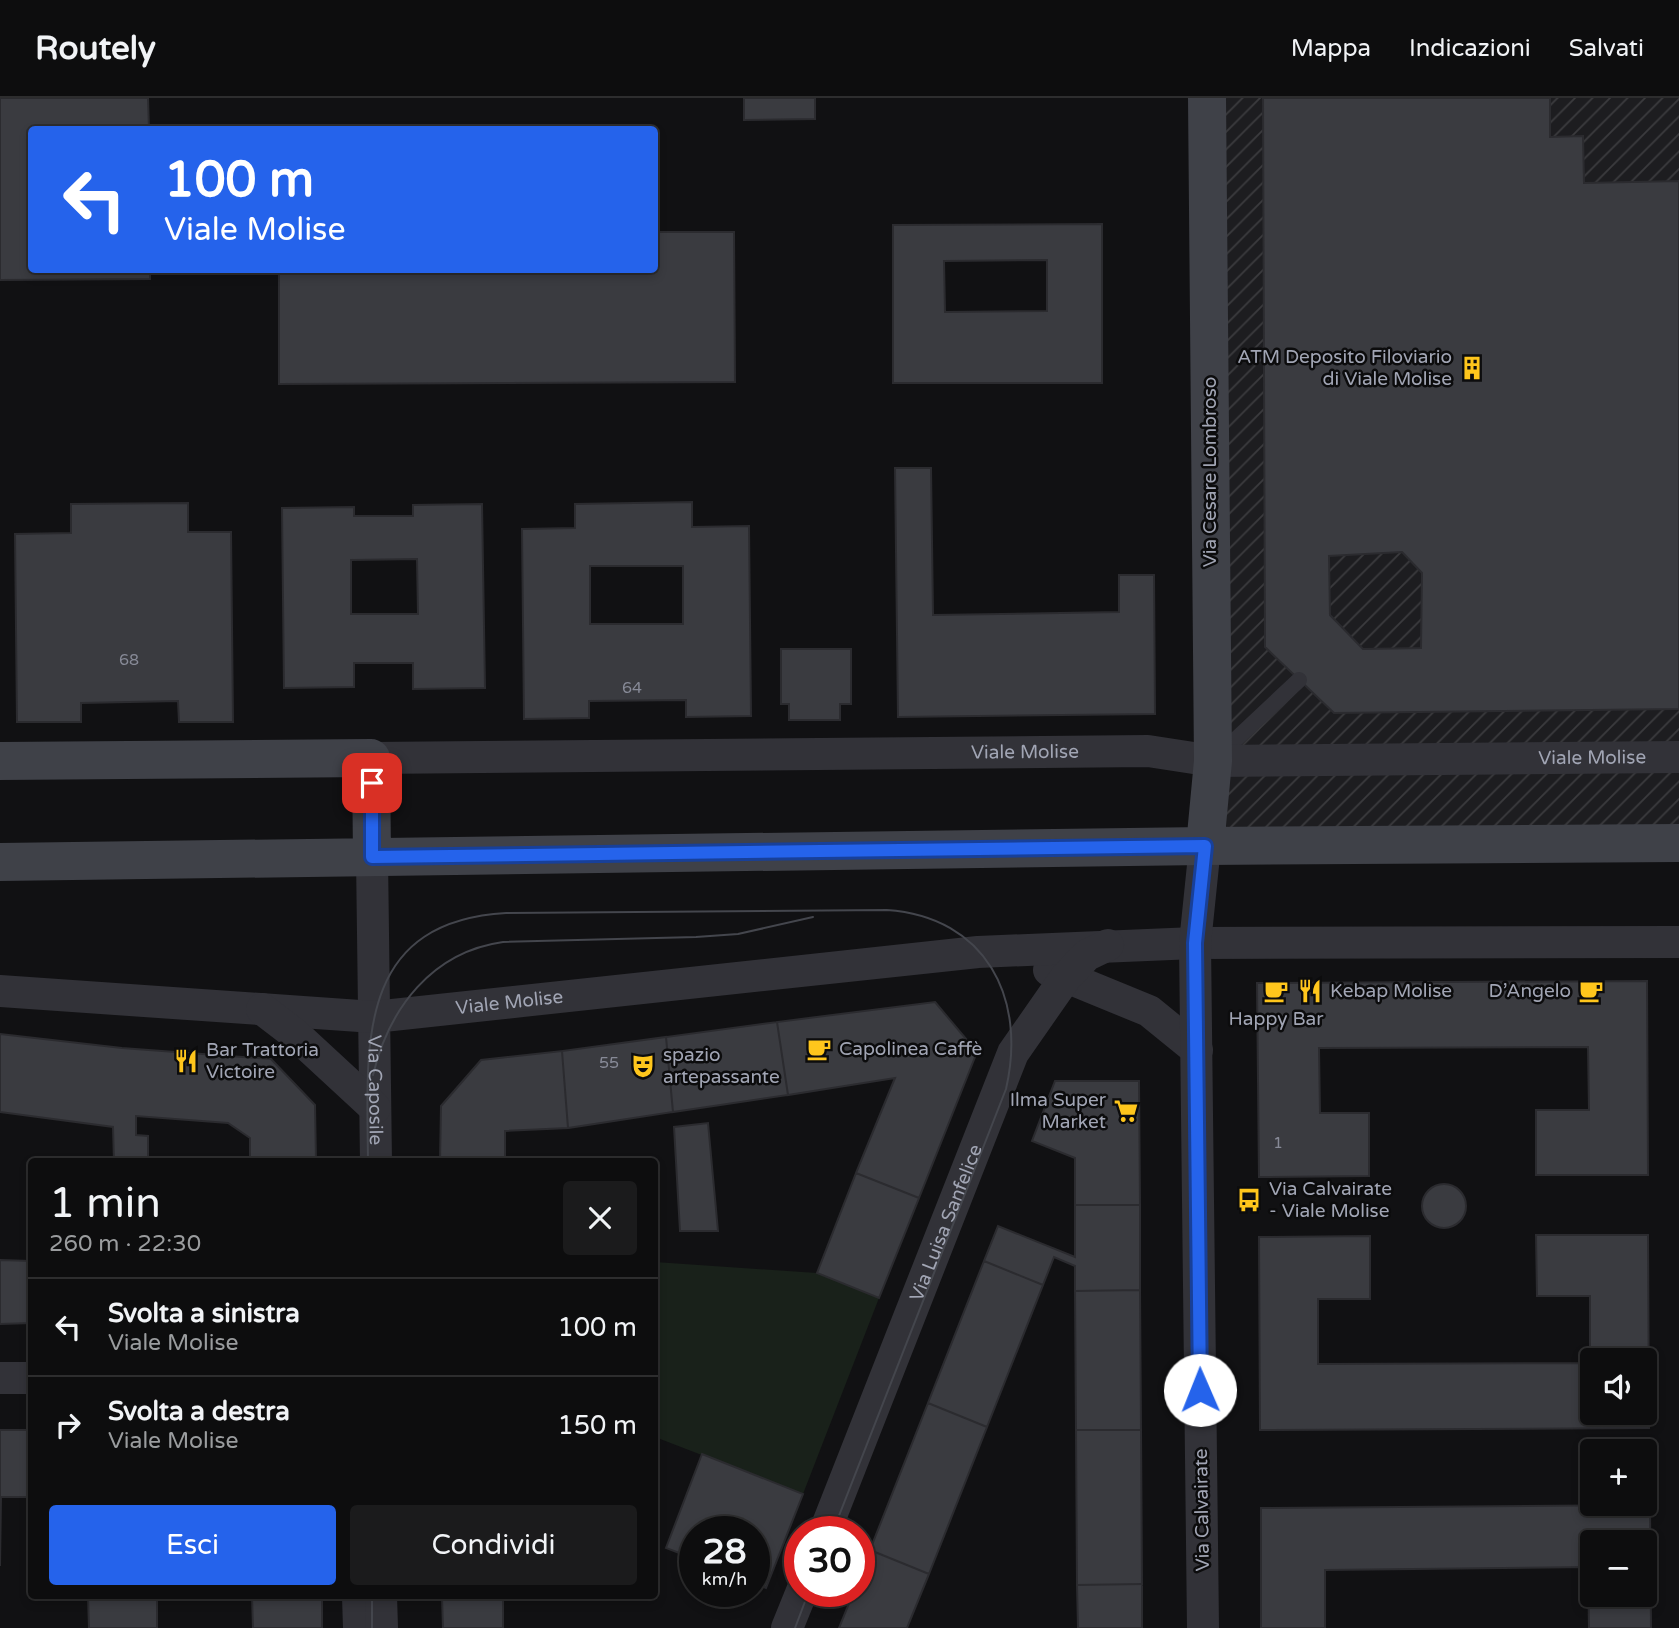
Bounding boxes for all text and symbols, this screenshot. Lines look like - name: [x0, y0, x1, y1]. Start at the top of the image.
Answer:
- text: Routely: [35, 29, 156, 68]
- text: Mappa: [1291, 34, 1371, 63]
- text: Indicazioni: [1409, 34, 1531, 63]
- text: Salvati: [1569, 34, 1644, 63]
- text: 100 m: [164, 151, 314, 210]
- icon: left: [49, 154, 140, 245]
- text: Viale Molise: [164, 211, 346, 249]
- place label: ATM Deposito Filoviario di Viale Molise: [1237, 346, 1452, 390]
- building icon: ATM Deposito Filoviario di Viale Molise: [1458, 354, 1486, 382]
- street label: Via Cesare Lombroso: [1199, 377, 1221, 567]
- house number: 68: [119, 650, 139, 670]
- house number: 64: [622, 678, 642, 698]
- street label: Viale Molise: [971, 741, 1079, 764]
- street label: Viale Molise: [1538, 746, 1646, 769]
- pin: [342, 753, 402, 813]
- icon: arrive: [353, 764, 391, 802]
- cafe icon: Happy Bar: [1262, 977, 1290, 1005]
- restaurant icon: Kebap Molise: [1296, 977, 1324, 1005]
- cafe icon: D’Angelo: [1577, 977, 1605, 1005]
- place label: Kebap Molise: [1330, 980, 1452, 1002]
- place label: D’Angelo: [1489, 980, 1571, 1002]
- street label: Viale Molise: [455, 986, 564, 1019]
- place label: Happy Bar: [1228, 1008, 1324, 1030]
- street label: Via Caposile: [363, 1035, 387, 1145]
- cafe icon: Capolinea Caffè: [805, 1035, 833, 1063]
- place label: Capolinea Caffè: [839, 1038, 982, 1060]
- place label: Bar Trattoria Victoire: [206, 1039, 319, 1083]
- place label: spazio artepassante: [663, 1044, 780, 1088]
- restaurant icon: Bar Trattoria Victoire: [172, 1047, 200, 1075]
- theatre icon: spazio artepassante: [629, 1052, 657, 1080]
- house number: 55: [599, 1053, 619, 1073]
- place label: Ilma Super Market: [1010, 1089, 1107, 1133]
- supermarket icon: Ilma Super Market: [1112, 1097, 1140, 1125]
- house number: 1: [1273, 1133, 1283, 1153]
- street label: Via Luisa Sanfelice: [905, 1141, 987, 1305]
- text: 1 min: [49, 1178, 161, 1229]
- place label: Via Calvairate - Viale Molise: [1269, 1178, 1392, 1222]
- button: close: [563, 1181, 637, 1255]
- bus stop icon: Via Calvairate - Viale Molise: [1235, 1186, 1263, 1214]
- text: 260 m · 22:30: [49, 1230, 201, 1258]
- text: Svolta a sinistra: [108, 1298, 300, 1329]
- icon: left: [49, 1308, 87, 1346]
- text: 100 m: [557, 1312, 637, 1343]
- text: Viale Molise: [108, 1329, 239, 1357]
- map controls: [1580, 1348, 1657, 1607]
- button: sound: [1580, 1348, 1657, 1425]
- position arrow: [1163, 1353, 1237, 1427]
- text: Svolta a destra: [108, 1396, 290, 1427]
- icon: right: [49, 1406, 87, 1444]
- text: 150 m: [557, 1410, 637, 1441]
- text: Viale Molise: [108, 1427, 239, 1455]
- button: +: [1580, 1439, 1657, 1516]
- street label: Via Calvairate: [1190, 1448, 1214, 1572]
- button: Esci: [49, 1505, 336, 1585]
- button: Condividi: [350, 1505, 637, 1585]
- speed limit sign: 30: [784, 1516, 875, 1607]
- button: −: [1580, 1530, 1657, 1607]
- text: 28: [703, 1531, 746, 1573]
- text: km/h: [702, 1568, 747, 1590]

